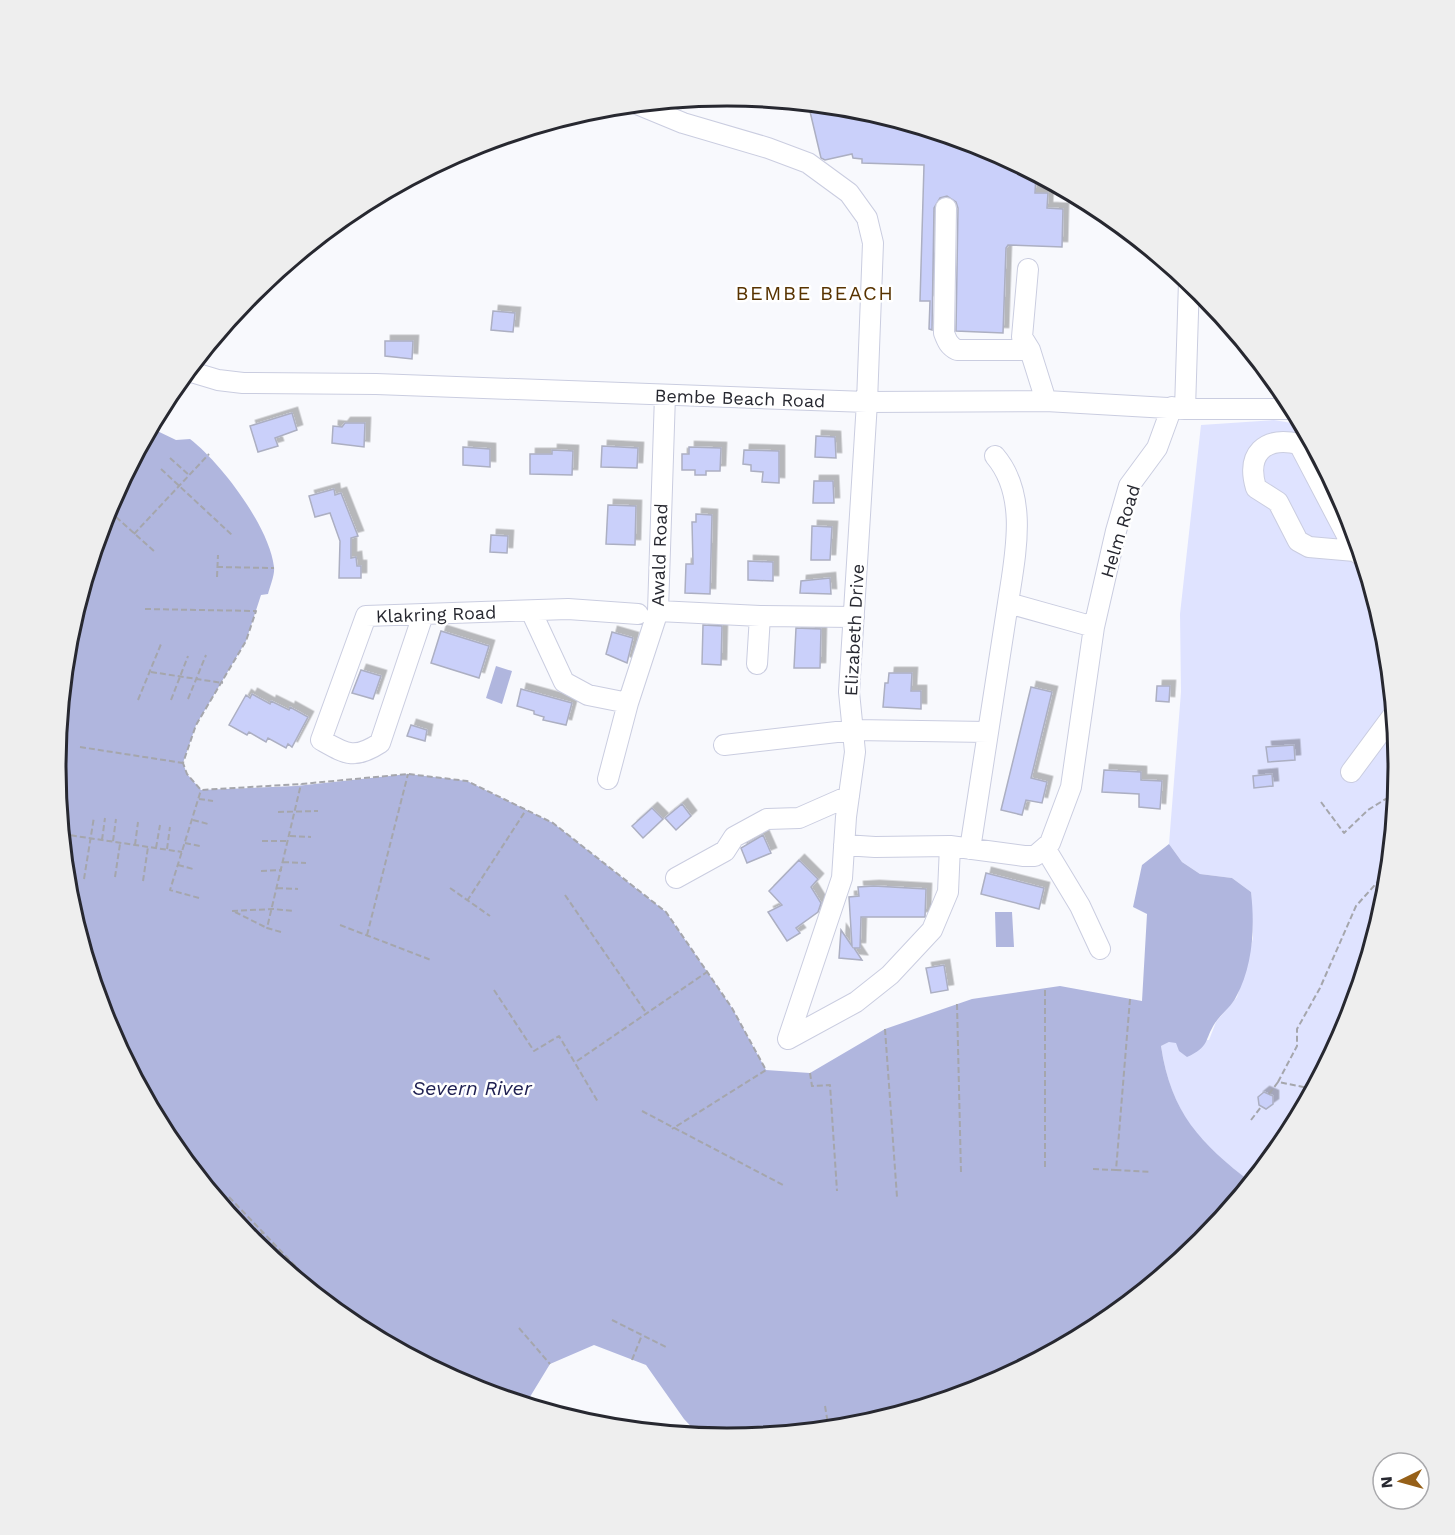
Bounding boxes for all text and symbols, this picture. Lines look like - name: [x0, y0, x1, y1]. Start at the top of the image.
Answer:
- district label: BEMBE BEACH: [735, 281, 895, 305]
- street label: Bembe Beach Road: [654, 385, 826, 411]
- street label: Helm Road: [1096, 482, 1144, 580]
- street label: Awald Road: [647, 503, 671, 607]
- street label: Elizabeth Drive: [840, 563, 868, 697]
- street label: Klakring Road: [375, 601, 497, 627]
- water label: Severn River: [412, 1076, 533, 1100]
- north arrow: [1371, 1451, 1431, 1511]
- text: N: [1377, 1476, 1397, 1489]

